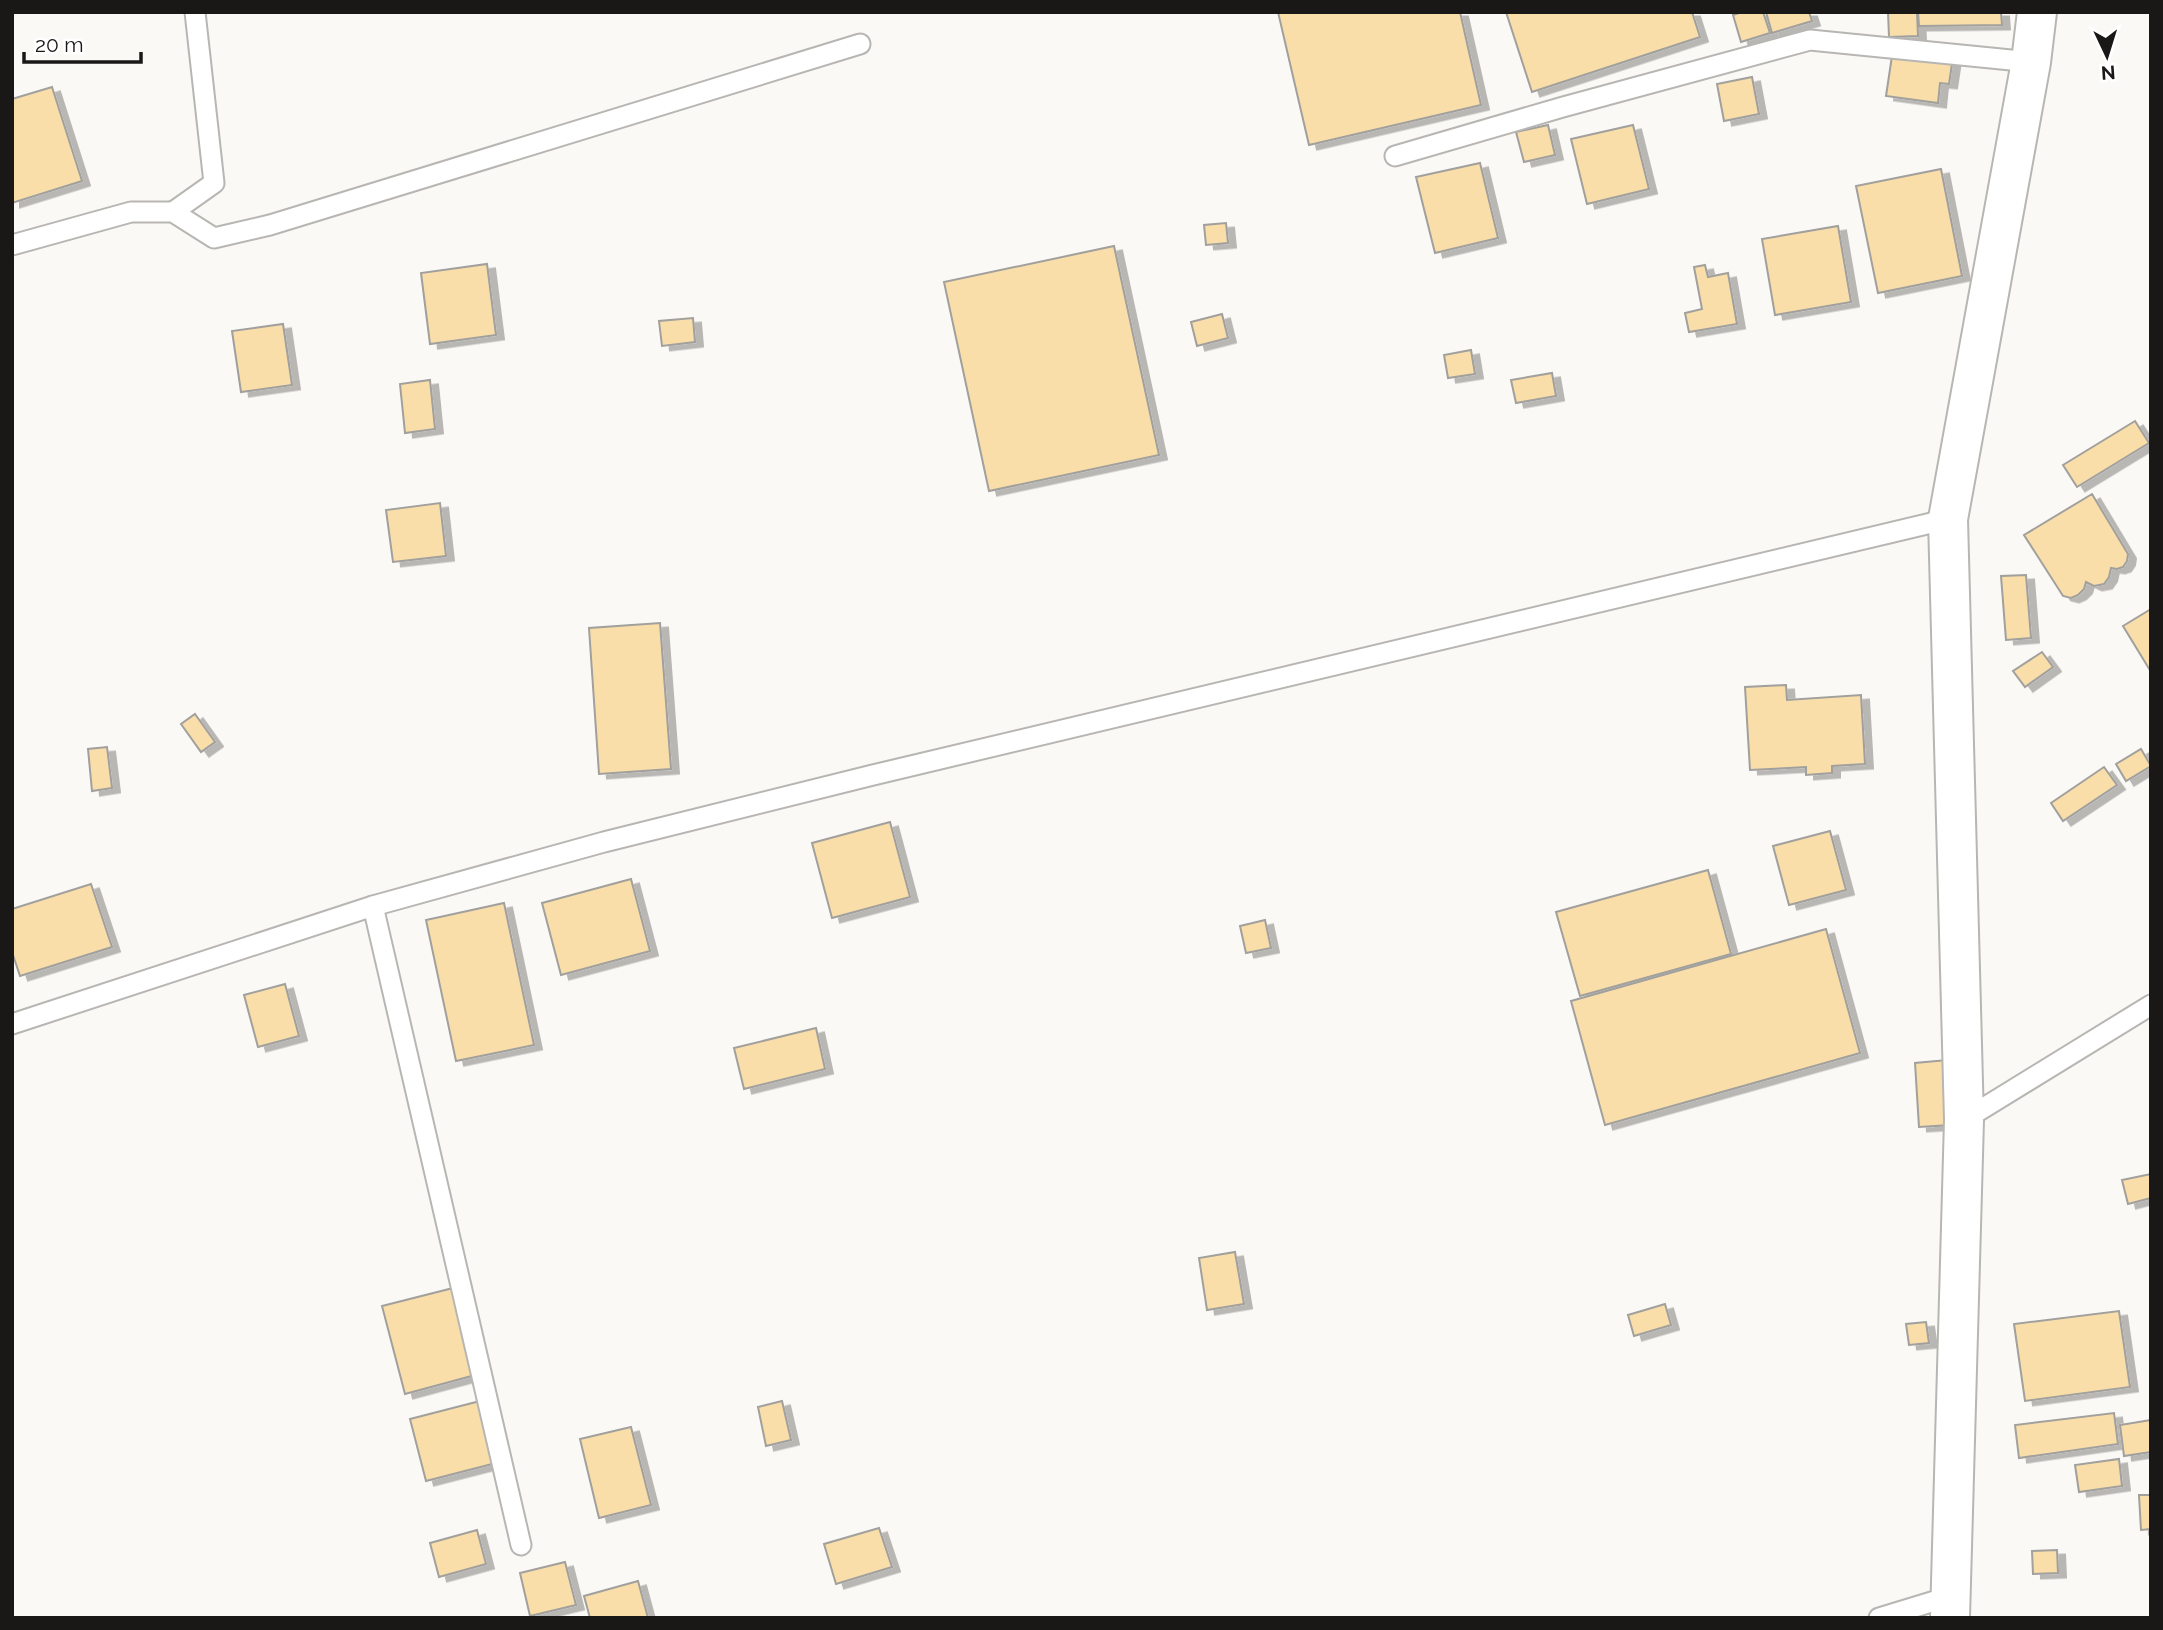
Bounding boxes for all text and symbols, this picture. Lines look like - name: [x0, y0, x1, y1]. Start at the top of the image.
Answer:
- scale bar: [24, 21, 142, 65]
- north arrow: [2072, 21, 2142, 91]
- text: 20 m: [35, 32, 83, 57]
- text: N: [2100, 61, 2116, 84]

